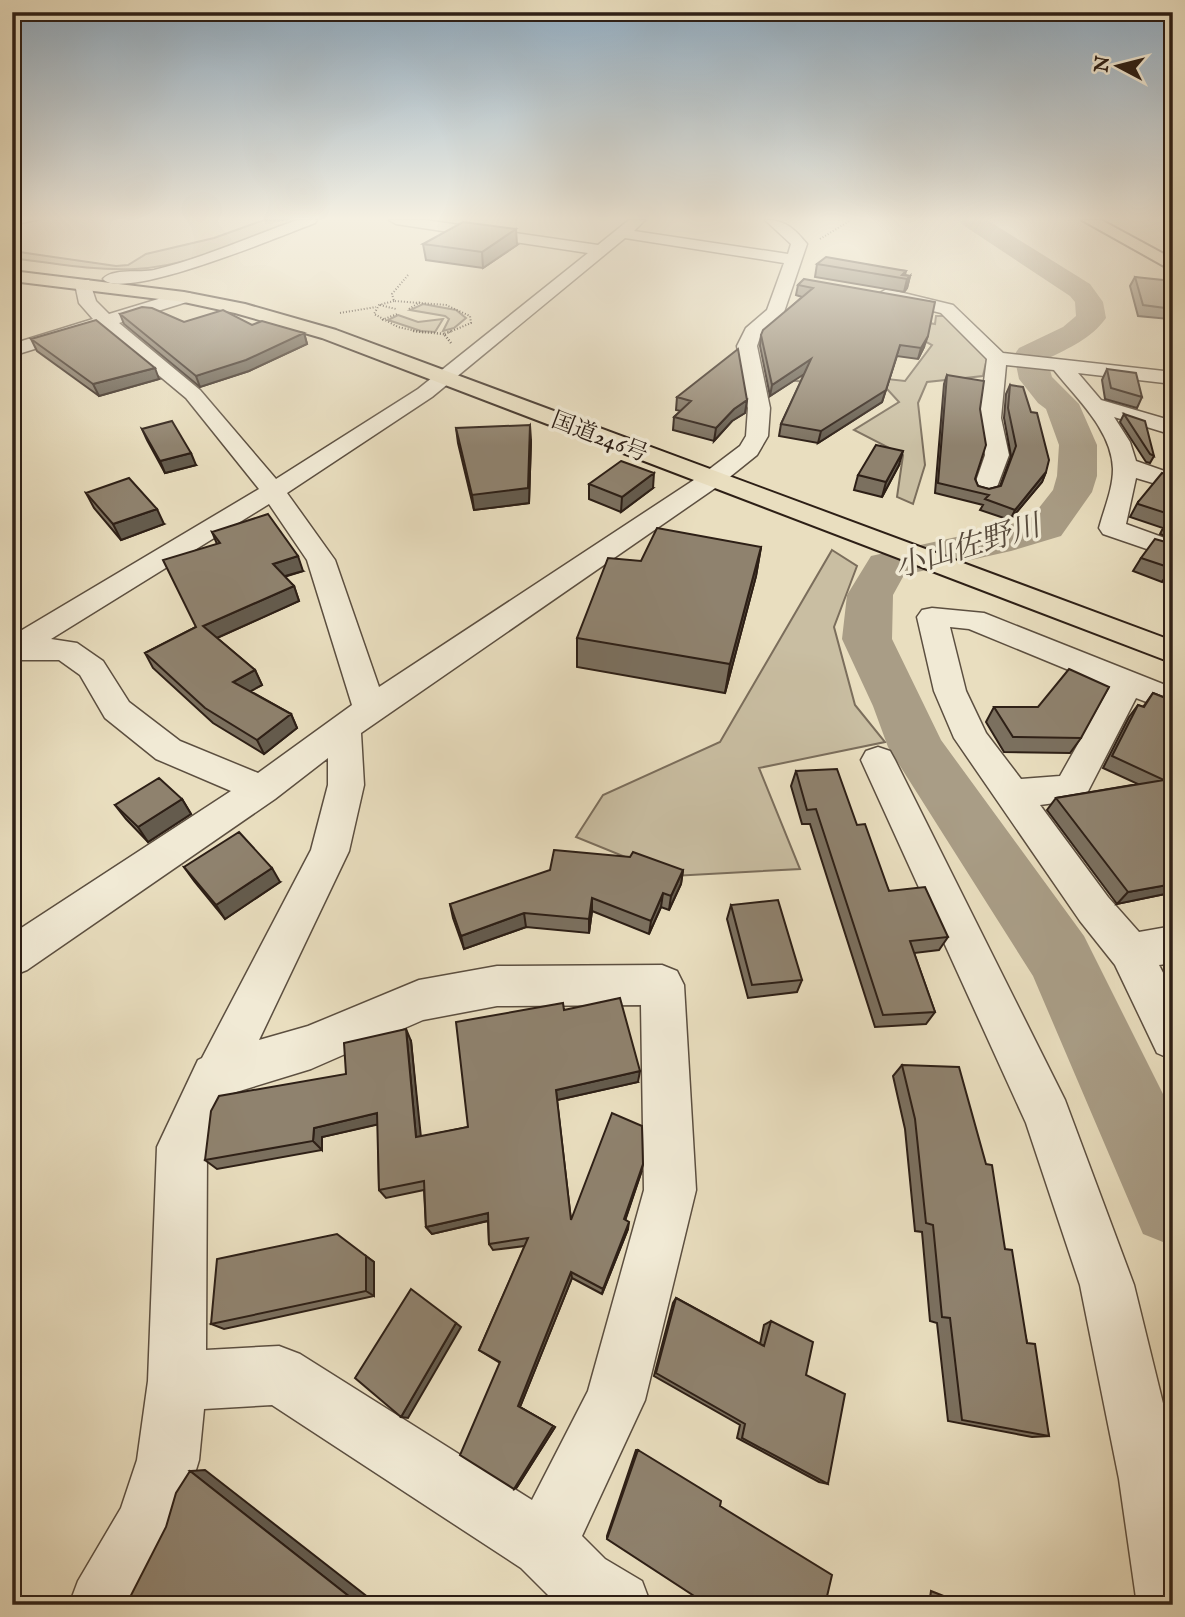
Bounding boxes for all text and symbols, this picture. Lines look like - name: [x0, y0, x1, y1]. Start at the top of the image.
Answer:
- north arrow: [1084, 32, 1154, 102]
- text: N: [1090, 54, 1116, 75]
- street label: 国道246号: [547, 406, 652, 469]
- water label: 小山佐野川: [890, 507, 1048, 588]

